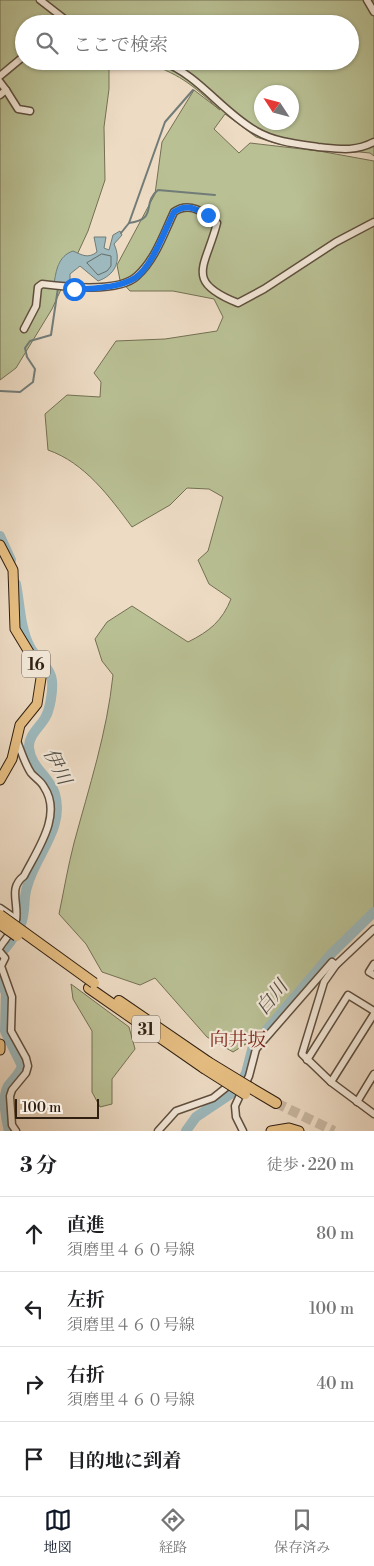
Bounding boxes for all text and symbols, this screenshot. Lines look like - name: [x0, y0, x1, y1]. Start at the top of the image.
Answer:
- search box: [15, 15, 359, 70]
- icon: search: [33, 29, 61, 57]
- text: ここで検索: [73, 33, 168, 57]
- north arrow: [254, 85, 299, 130]
- route end: [197, 204, 220, 227]
- route start: [63, 278, 86, 301]
- road number: 16: [22, 651, 50, 678]
- water label: 伊川: [38, 744, 77, 791]
- water label: 白川: [250, 974, 294, 1020]
- road number: 31: [132, 1016, 160, 1042]
- district label: 向井坂: [209, 1028, 267, 1052]
- scale bar: [15, 1096, 99, 1119]
- text: 100 m: [22, 1099, 61, 1117]
- text: 3 分: [20, 1153, 57, 1179]
- text: 徒歩 · 220 m: [267, 1155, 354, 1175]
- text: 直進: [67, 1213, 105, 1237]
- icon: ahead: [20, 1220, 48, 1248]
- text: 80 m: [316, 1224, 354, 1244]
- text: 須磨里４６０号線: [67, 1240, 195, 1260]
- text: 左折: [67, 1288, 105, 1312]
- icon: left: [20, 1295, 48, 1323]
- text: 100 m: [309, 1299, 354, 1319]
- text: 須磨里４６０号線: [67, 1315, 195, 1335]
- text: 右折: [67, 1363, 105, 1387]
- icon: right: [20, 1370, 48, 1398]
- text: 40 m: [317, 1374, 354, 1394]
- text: 須磨里４６０号線: [67, 1390, 195, 1410]
- icon: arrive: [20, 1445, 48, 1473]
- text: 目的地に到着: [67, 1449, 181, 1473]
- tab: 地図: [44, 1506, 72, 1557]
- tab: 経路: [159, 1506, 187, 1557]
- tab: 保存済み: [274, 1506, 330, 1557]

